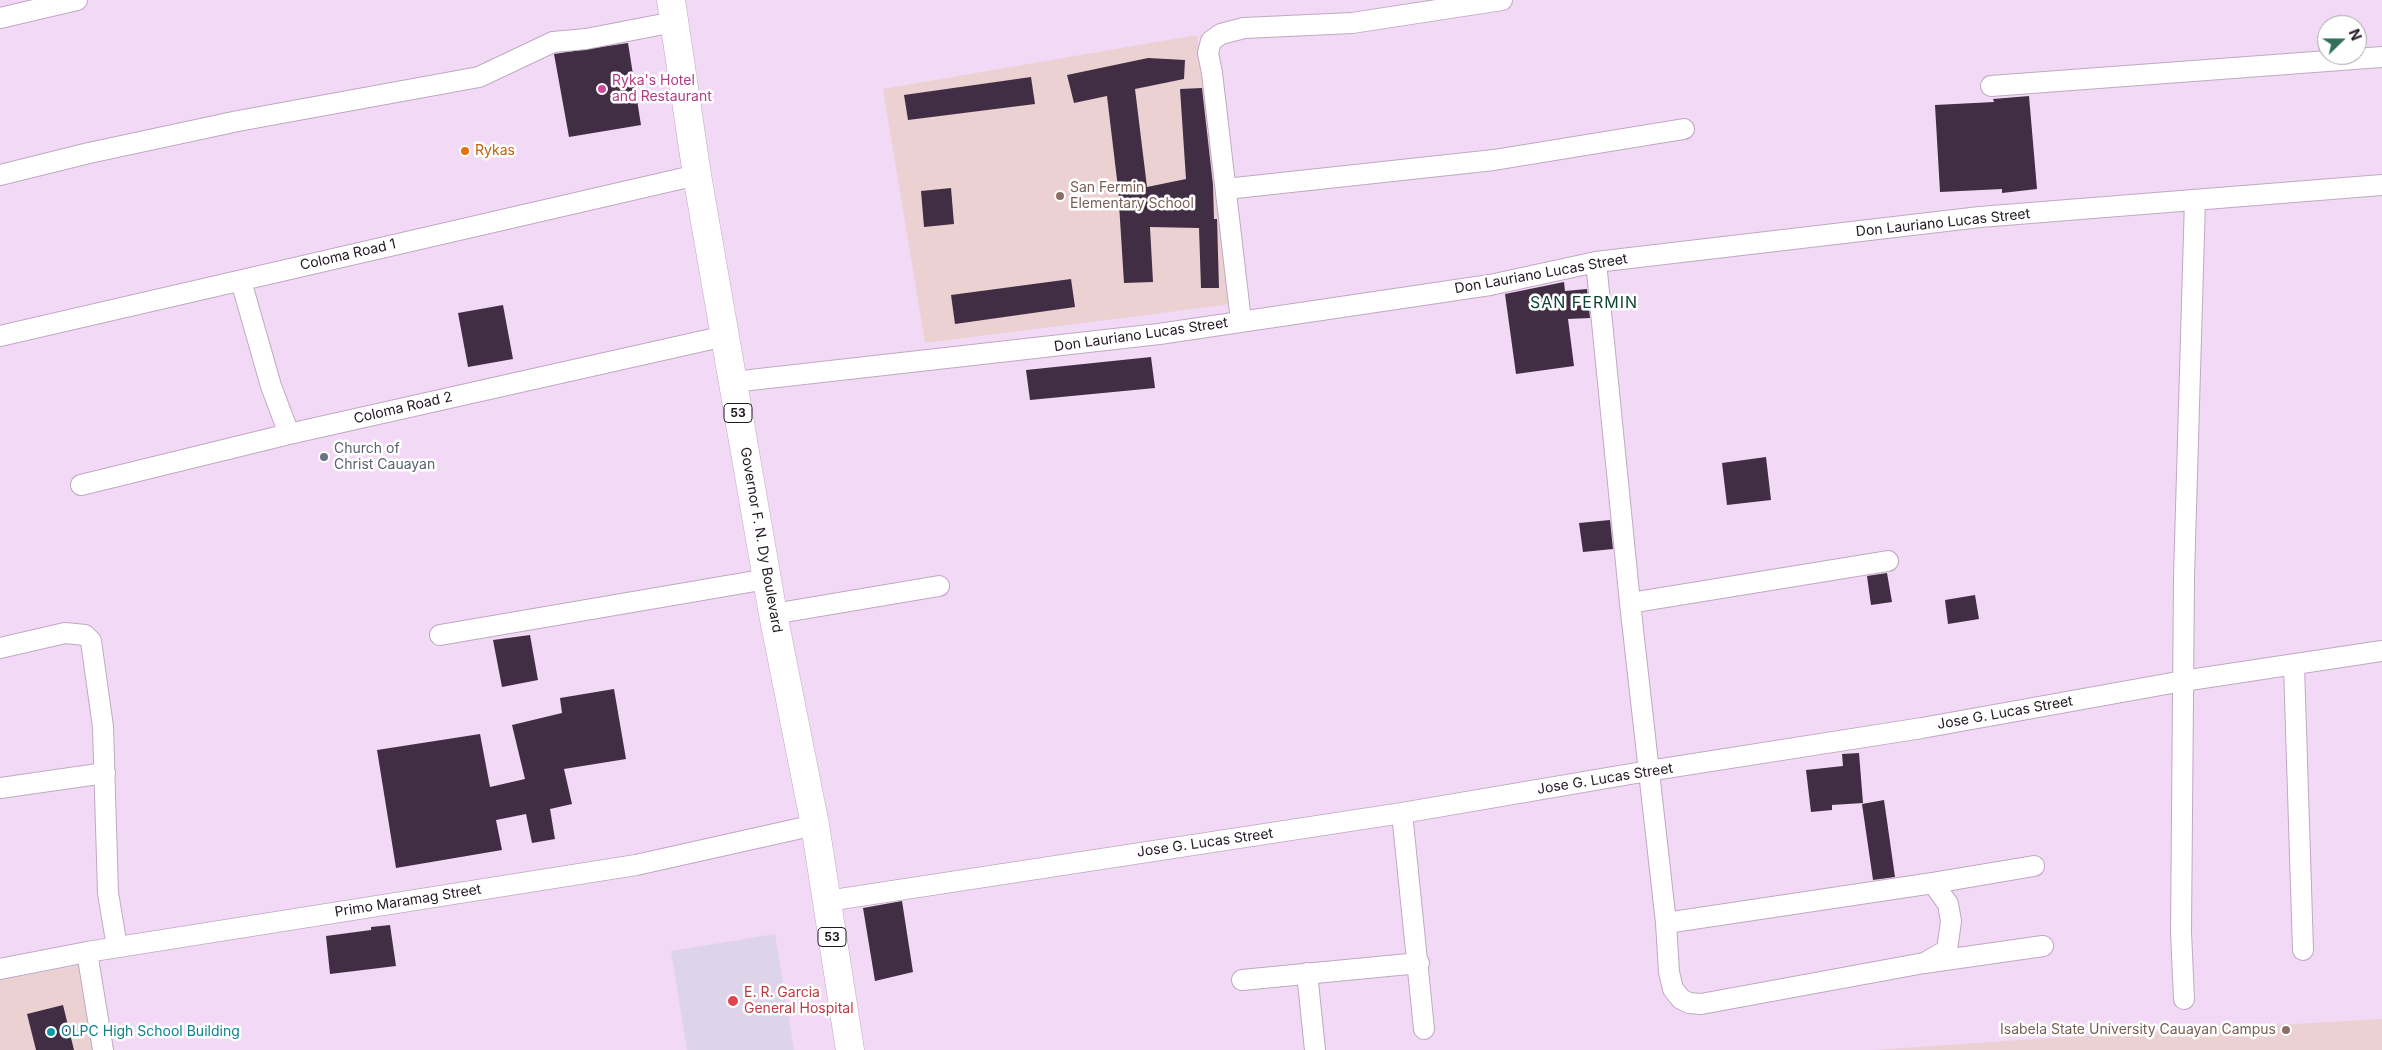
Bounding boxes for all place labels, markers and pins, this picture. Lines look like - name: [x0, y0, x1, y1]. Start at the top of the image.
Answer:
- place label: Ryka's Hotel and Restaurant: [612, 73, 712, 105]
- marker: Ryka's Hotel and Restaurant: [596, 83, 608, 95]
- place label: Rykas: [475, 143, 515, 159]
- marker: Rykas: [459, 145, 471, 157]
- place label: San Fermin Elementary School: [1070, 180, 1194, 212]
- marker: San Fermin Elementary School: [1054, 190, 1066, 202]
- place label: Church of Christ Cauayan: [334, 441, 435, 474]
- marker: Church of Christ Cauayan: [318, 451, 330, 463]
- place label: E. R. Garcia General Hospital: [744, 985, 854, 1018]
- marker: E. R. Garcia General Hospital: [726, 994, 740, 1008]
- place label: Isabela State University Cauayan Campus: [2000, 1022, 2276, 1038]
- place label: OLPC High School Building: [61, 1024, 240, 1040]
- marker: Isabela State University Cauayan Campus: [2280, 1024, 2292, 1036]
- marker: OLPC High School Building: [45, 1026, 57, 1038]

